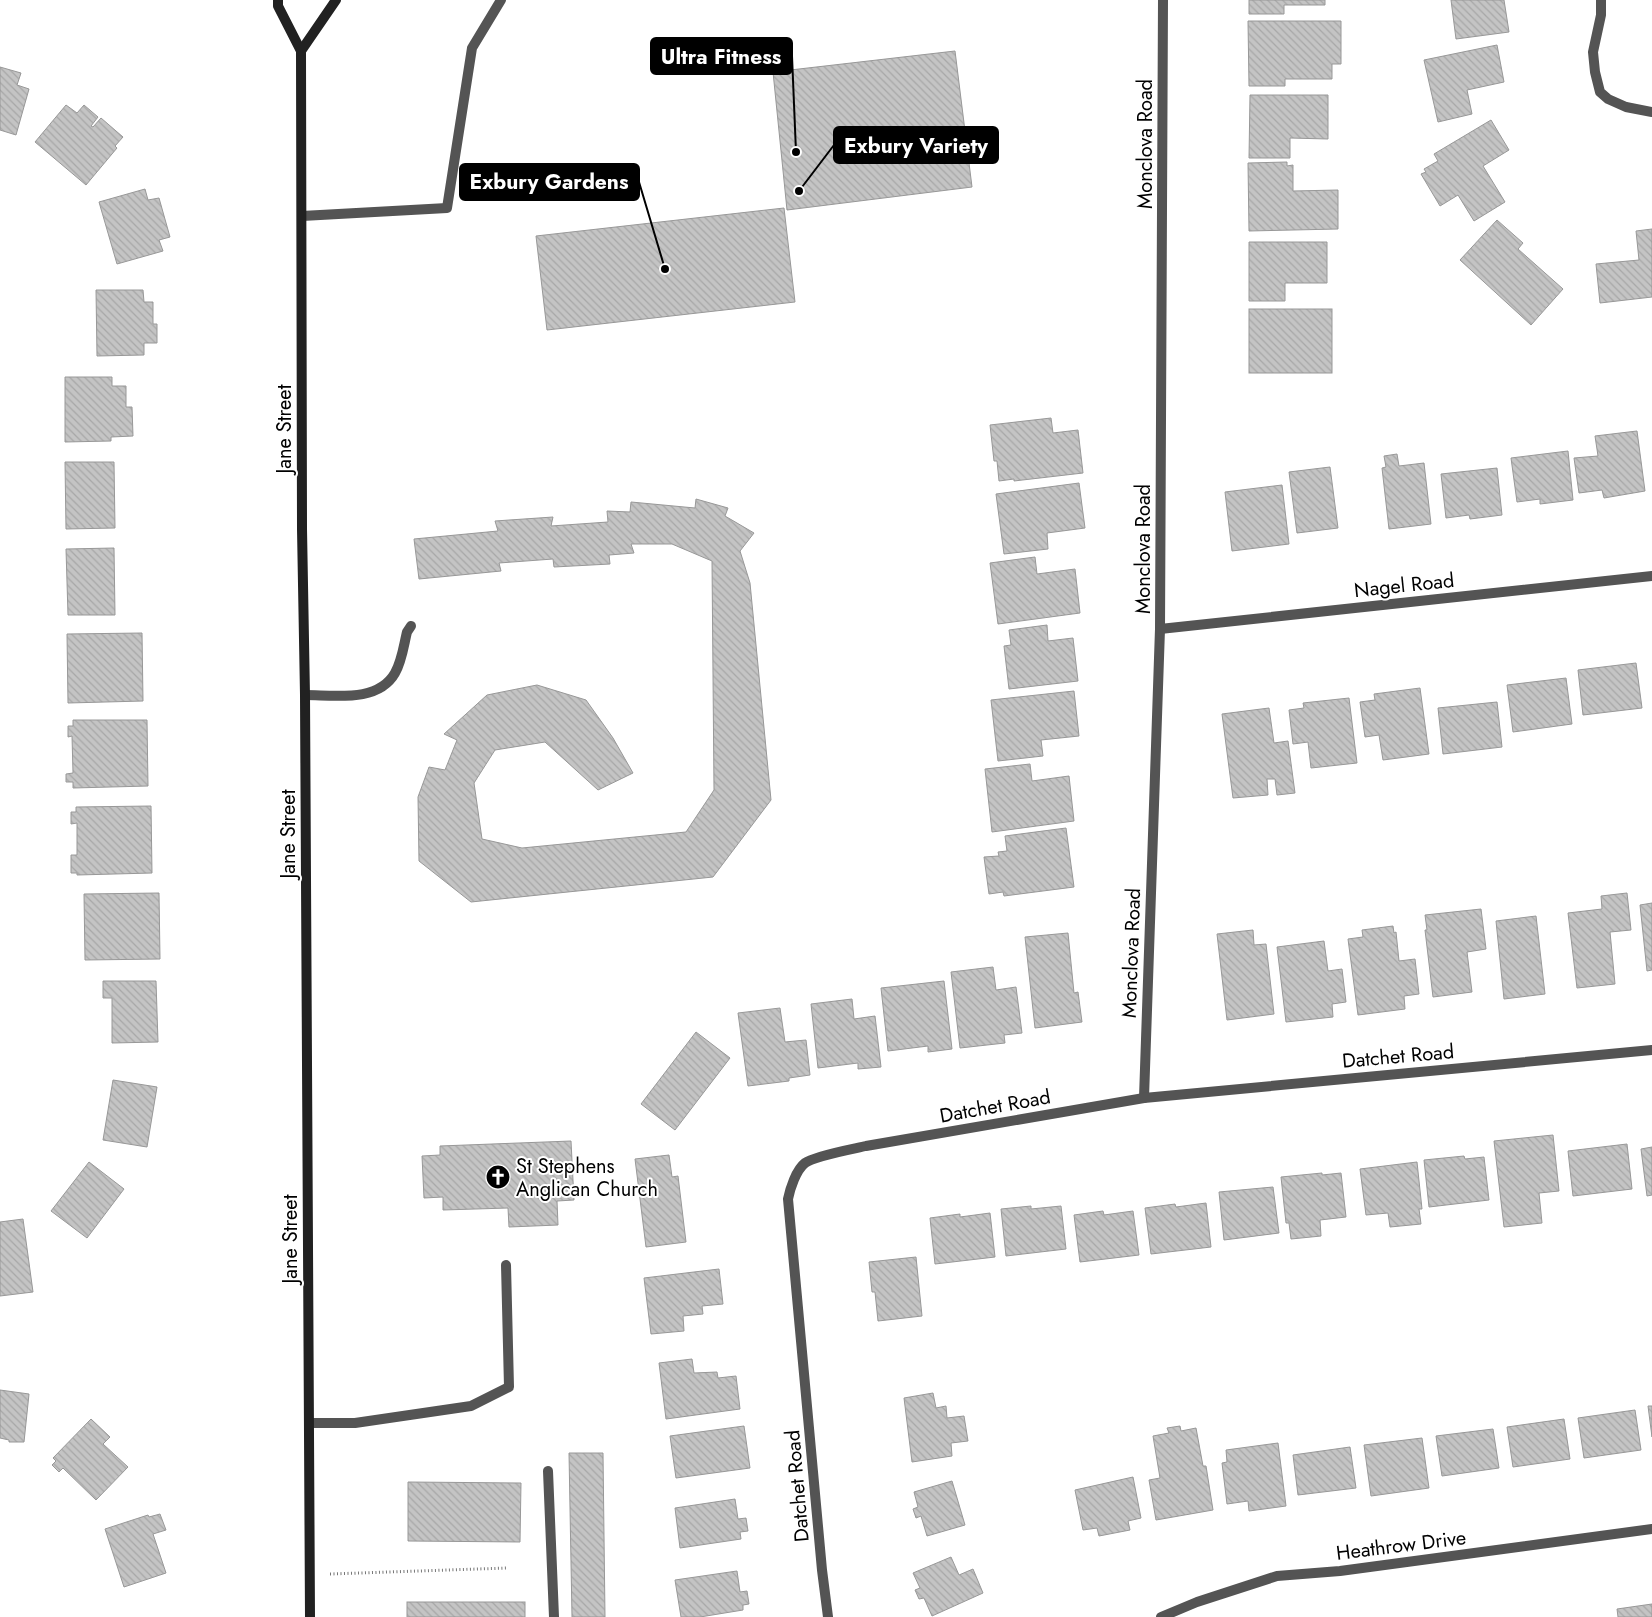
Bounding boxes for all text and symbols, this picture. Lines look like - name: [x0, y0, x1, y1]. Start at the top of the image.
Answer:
- callout: Ultra Fitness: [651, 38, 792, 74]
- text: Ultra Fitness: [661, 42, 782, 72]
- street label: Monclova Road: [1131, 79, 1160, 209]
- callout: Exbury Variety: [834, 127, 998, 163]
- text: Exbury Variety: [844, 131, 989, 161]
- callout: Exbury Gardens: [460, 164, 639, 200]
- text: Exbury Gardens: [469, 167, 629, 197]
- street label: Jane Street: [270, 384, 299, 476]
- street label: Monclova Road: [1129, 484, 1158, 614]
- street label: Nagel Road: [1353, 566, 1456, 605]
- street label: Jane Street: [274, 789, 303, 881]
- street label: Monclova Road: [1115, 888, 1148, 1018]
- street label: Datchet Road: [1341, 1037, 1455, 1076]
- street label: Datchet Road: [937, 1082, 1053, 1131]
- place label: St Stephens Anglican Church: [516, 1152, 658, 1204]
- church icon: St Stephens Anglican Church: [485, 1164, 511, 1190]
- street label: Jane Street: [276, 1194, 305, 1286]
- street label: Datchet Road: [778, 1429, 817, 1543]
- street label: Heathrow Drive: [1334, 1523, 1468, 1568]

